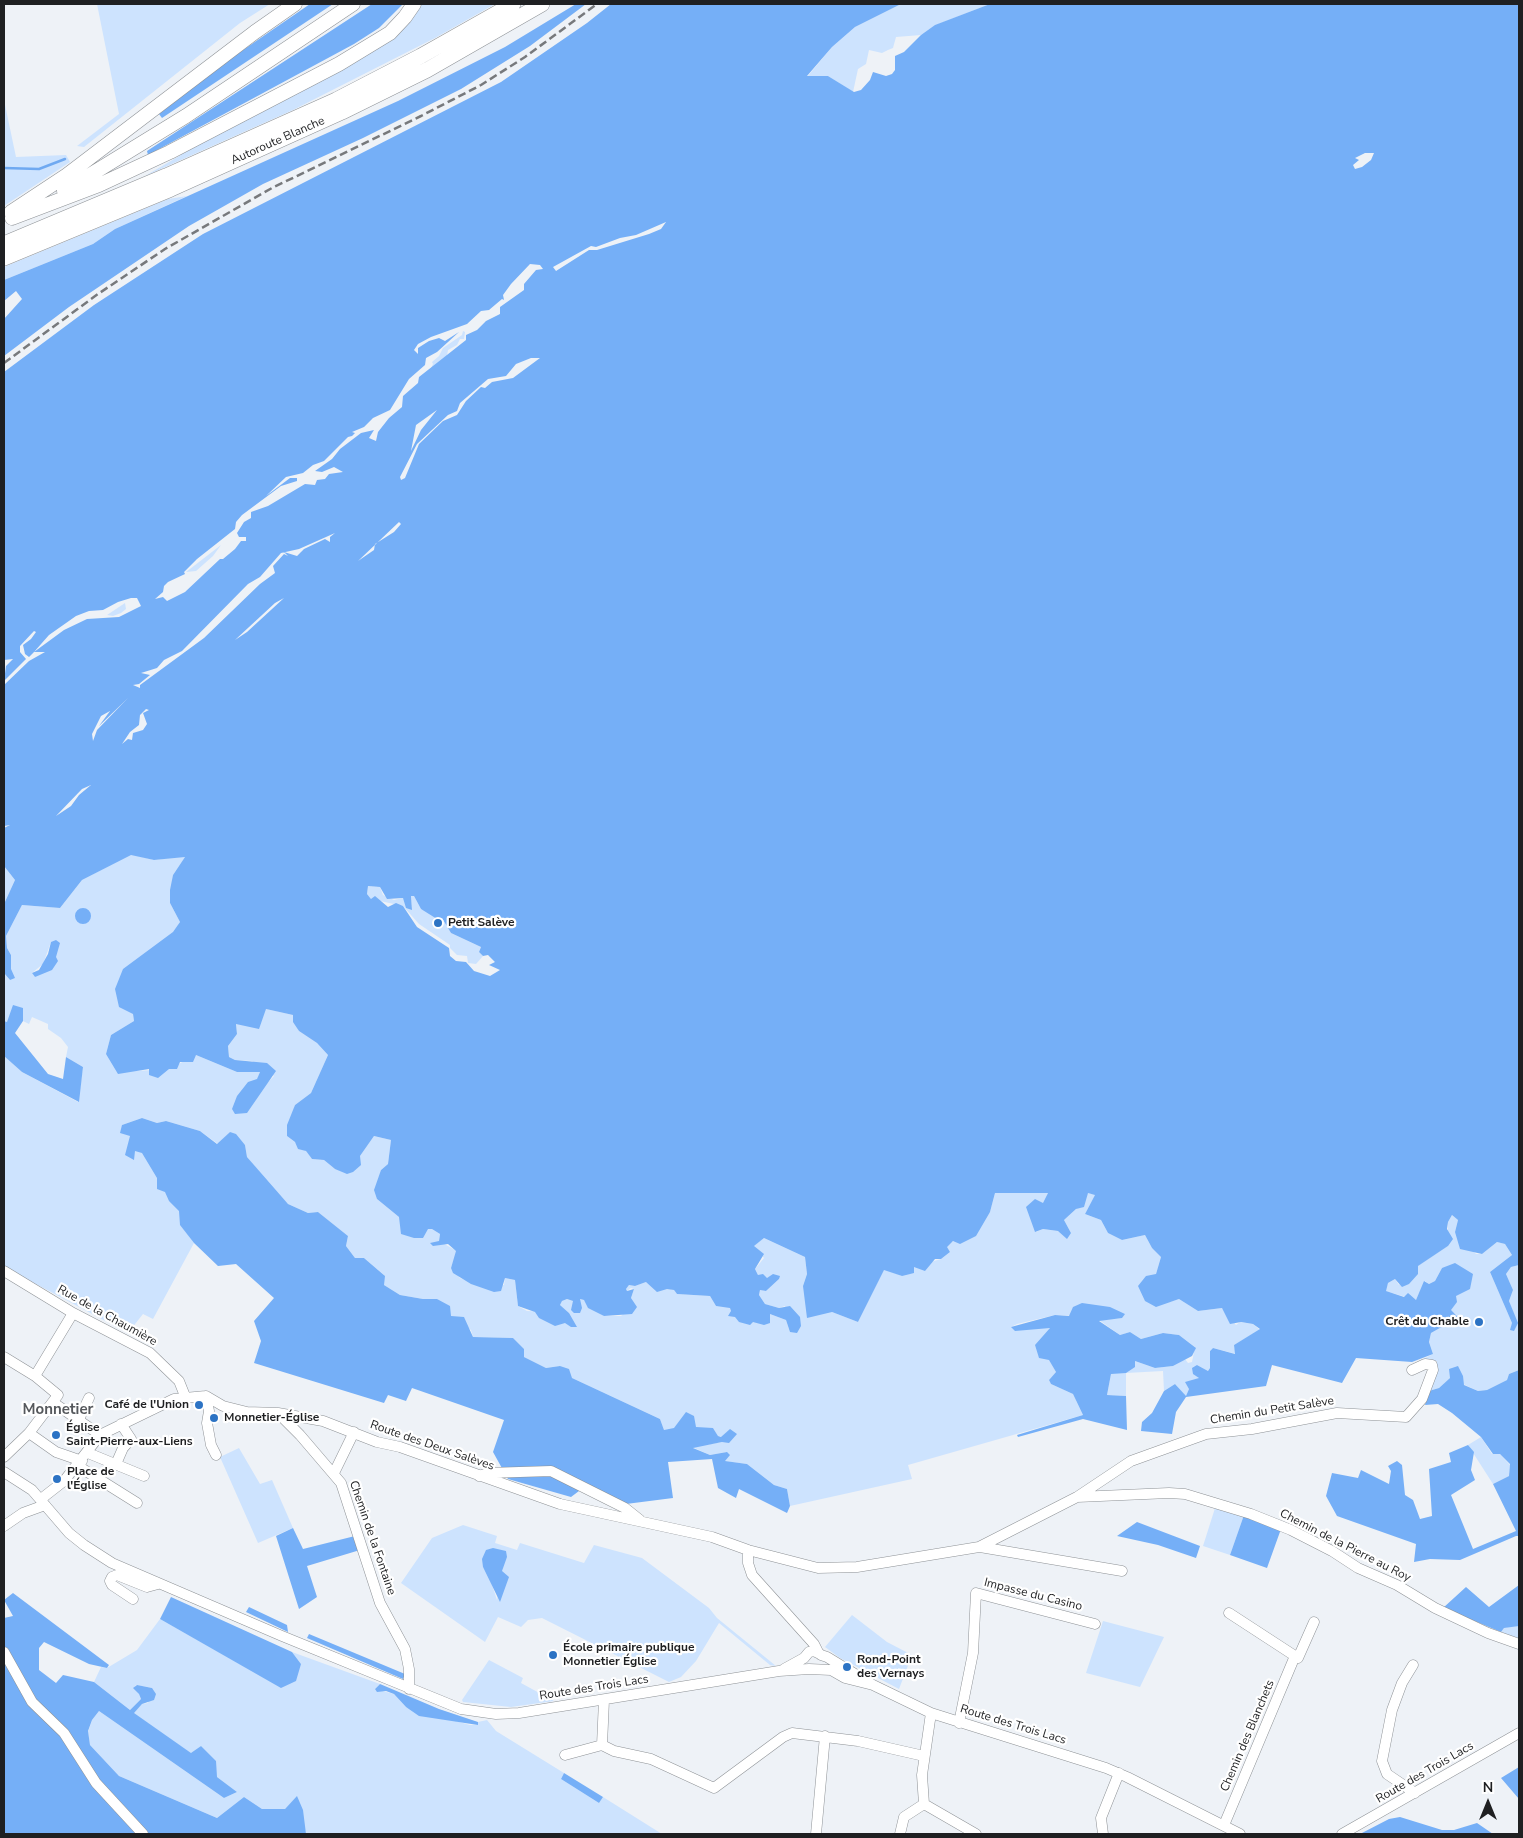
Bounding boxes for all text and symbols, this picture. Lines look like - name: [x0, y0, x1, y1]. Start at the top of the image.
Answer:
- street label: Autoroute Blanche: [229, 114, 327, 168]
- place label: Petit Salève: [448, 916, 515, 930]
- marker: Petit Salève: [432, 917, 444, 929]
- street label: Rue de la Chaumière: [55, 1283, 159, 1349]
- place label: Crêt du Chable: [1385, 1315, 1469, 1329]
- marker: Crêt du Chable: [1473, 1316, 1485, 1328]
- street label: Chemin du Petit Salève: [1209, 1394, 1335, 1428]
- place label: Café de l'Union: [105, 1398, 189, 1412]
- marker: Café de l'Union: [193, 1399, 205, 1411]
- district label: Monnetier: [23, 1401, 93, 1419]
- place label: Monnetier-Église: [224, 1411, 319, 1425]
- marker: Monnetier-Église: [208, 1412, 220, 1424]
- street label: Route des Deux Salèves: [368, 1418, 496, 1474]
- place label: Église Saint-Pierre-aux-Liens: [66, 1421, 193, 1449]
- marker: Église Saint-Pierre-aux-Liens: [50, 1429, 62, 1441]
- place label: Place de l'Église: [67, 1465, 114, 1493]
- marker: Place de l'Église: [51, 1473, 63, 1485]
- street label: Chemin de la Fontaine: [346, 1479, 398, 1597]
- street label: Chemin de la Pierre au Roy: [1277, 1507, 1413, 1585]
- street label: Impasse du Casino: [982, 1576, 1084, 1614]
- place label: École primaire publique Monnetier Église: [563, 1641, 694, 1669]
- marker: École primaire publique Monnetier Église: [547, 1649, 559, 1661]
- place label: Rond-Point des Vernays: [857, 1653, 924, 1681]
- marker: Rond-Point des Vernays: [841, 1661, 853, 1673]
- street label: Route des Trois Lacs: [538, 1672, 650, 1704]
- street label: Chemin des Blanchets: [1218, 1678, 1278, 1794]
- street label: Route des Trois Lacs: [958, 1702, 1068, 1748]
- street label: Route des Trois Lacs: [1374, 1739, 1476, 1807]
- north arrow: [1463, 1778, 1513, 1828]
- text: N: [1483, 1778, 1493, 1797]

